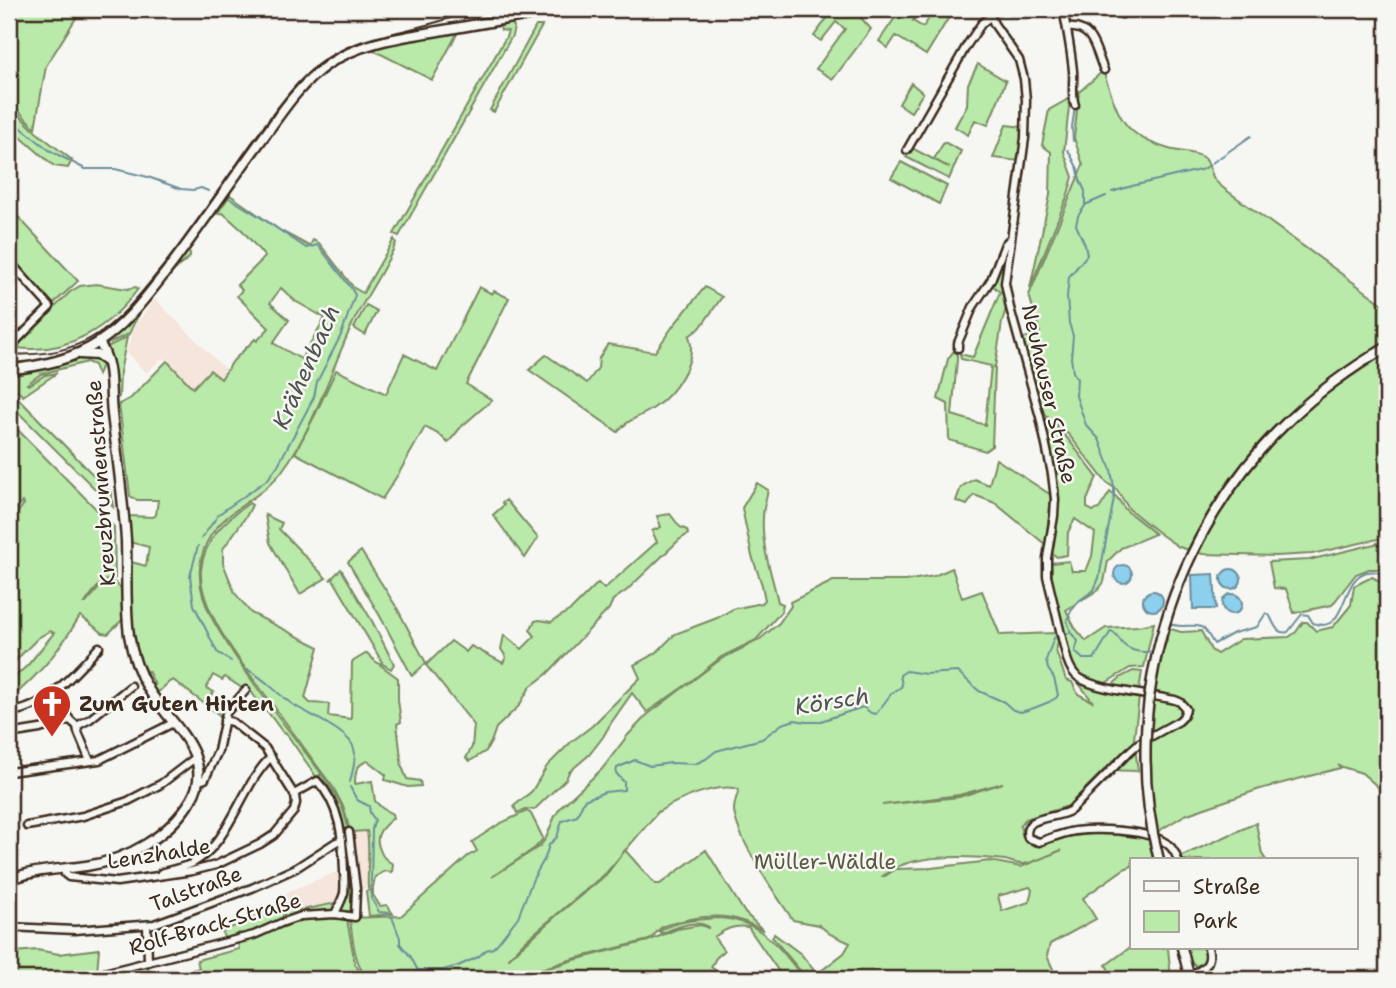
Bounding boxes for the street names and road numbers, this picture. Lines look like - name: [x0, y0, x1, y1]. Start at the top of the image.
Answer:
- street label: Neuhauser Straße: [1015, 302, 1083, 486]
- street label: Kreuzbrunnenstraße: [80, 379, 122, 587]
- street label: Lenzhalde: [105, 832, 213, 876]
- street label: Talstraße: [146, 859, 246, 919]
- street label: Rolf-Brack-Straße: [126, 886, 304, 962]

